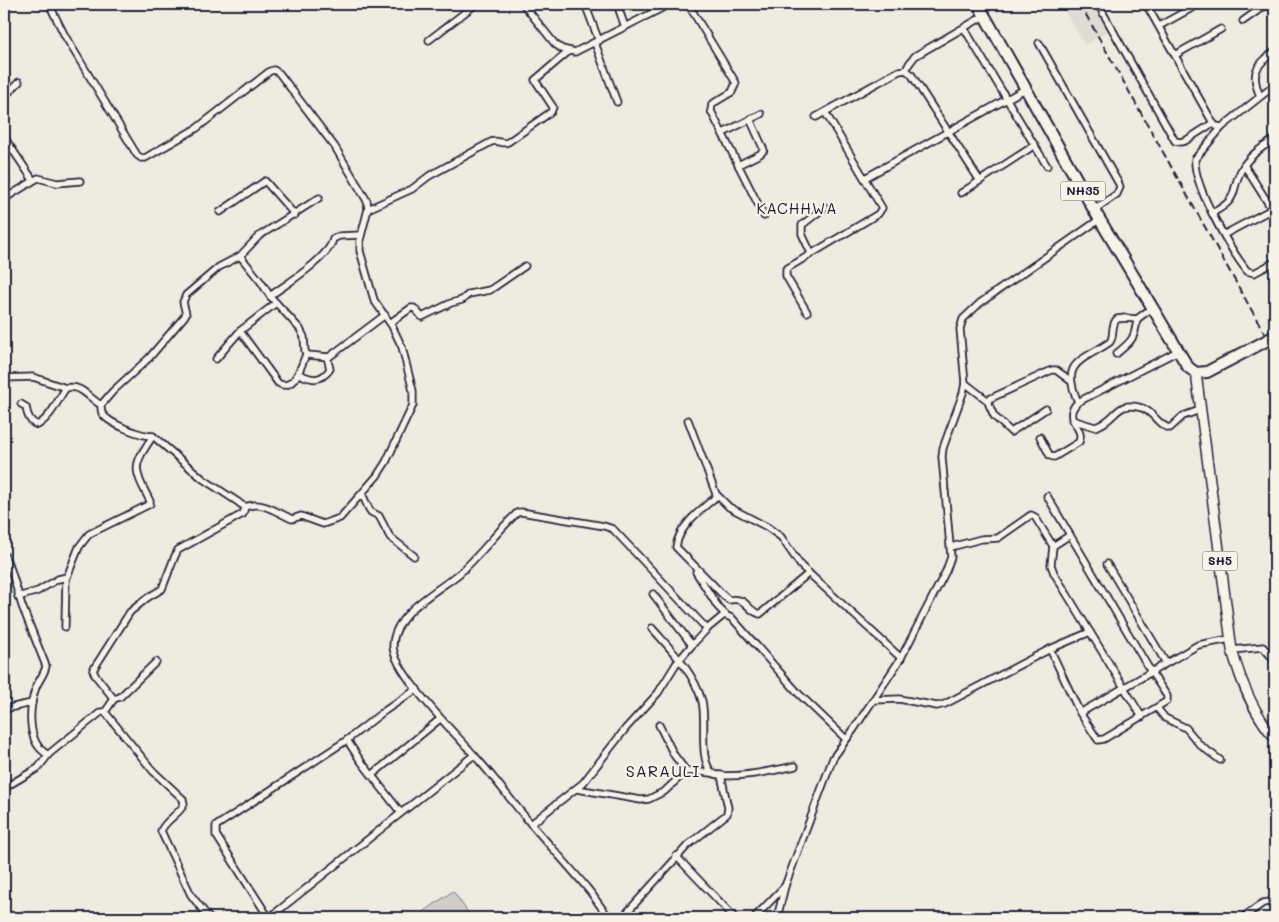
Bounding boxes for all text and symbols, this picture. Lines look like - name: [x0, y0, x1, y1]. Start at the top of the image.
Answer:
- road number: NH35: [1060, 182, 1106, 200]
- district label: KACHHWA: [756, 198, 838, 218]
- road number: SH5: [1202, 552, 1238, 570]
- district label: SARAULI: [626, 760, 700, 781]

